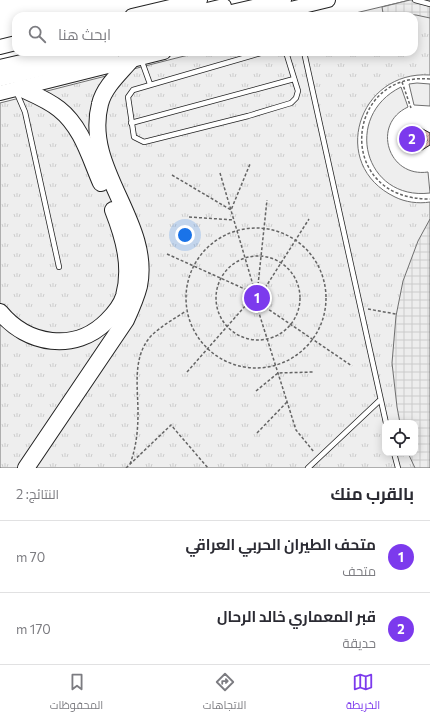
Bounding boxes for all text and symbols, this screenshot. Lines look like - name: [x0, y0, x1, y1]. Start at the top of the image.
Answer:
- search box: [12, 12, 418, 56]
- icon: search: [26, 23, 48, 45]
- text: ابحث هنا: [58, 25, 111, 43]
- pin: 2: [399, 124, 425, 154]
- your location: [175, 225, 195, 245]
- pin: 1: [244, 283, 270, 313]
- map controls: [382, 420, 418, 456]
- button: locate: [382, 420, 418, 456]
- text: بالقرب منك: [331, 483, 414, 504]
- text: النتائج: 2: [16, 486, 59, 502]
- text: متحف الطيران الحربي العراقي: [186, 535, 376, 553]
- text: 70 m: [16, 549, 45, 565]
- text: 1: [398, 549, 404, 565]
- text: متحف: [342, 563, 376, 579]
- text: قبر المعماري خالد الرحال: [217, 607, 376, 625]
- text: 170 m: [16, 621, 51, 637]
- text: 2: [397, 621, 405, 637]
- text: حديقة: [343, 635, 376, 651]
- tab: المحفوظات: [50, 671, 103, 715]
- tab: الاتجاهات: [203, 671, 246, 715]
- tab: الخريطة: [346, 671, 380, 715]

